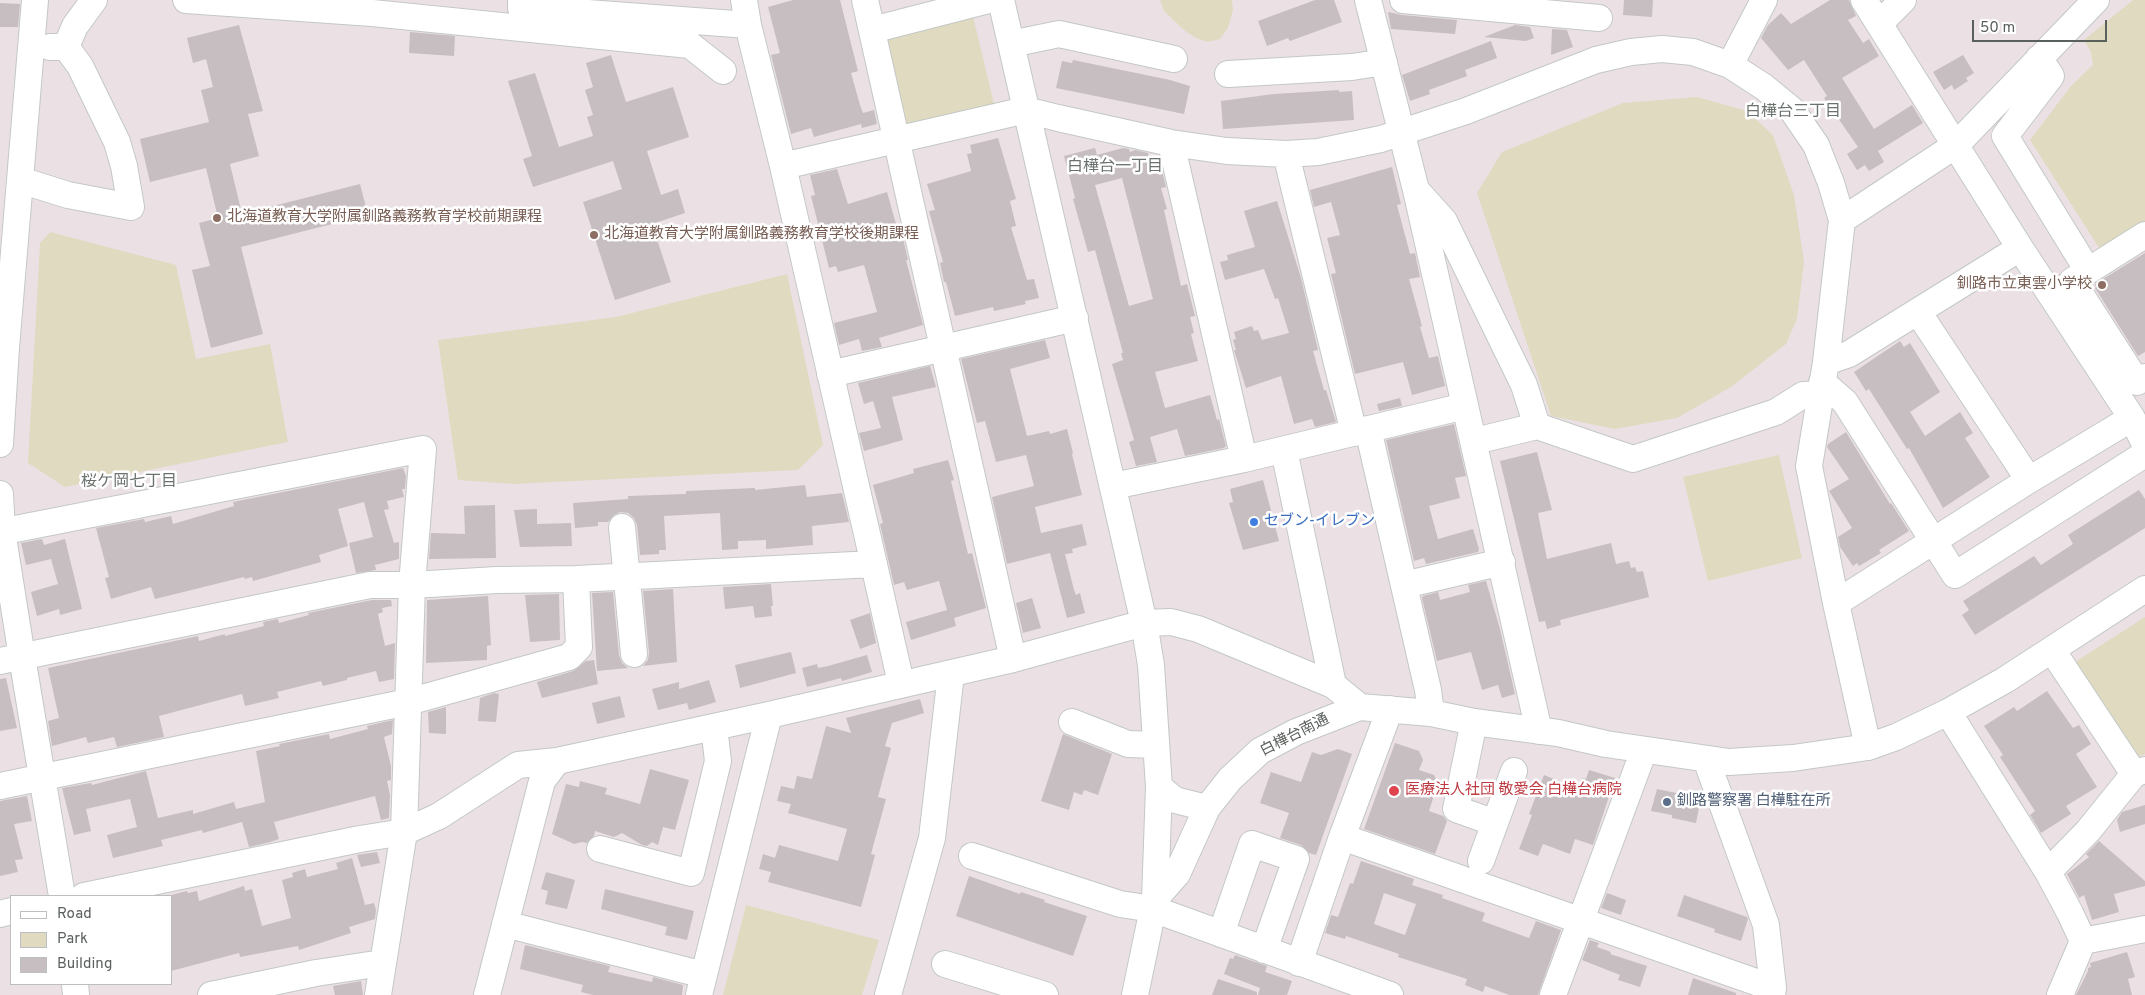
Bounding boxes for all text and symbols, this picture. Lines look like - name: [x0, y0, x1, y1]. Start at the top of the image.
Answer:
- scale bar: [1975, 10, 2110, 42]
- text: 50 m: [1980, 19, 2015, 38]
- district label: 白樺台三丁目: [1745, 103, 1841, 123]
- district label: 白樺台一丁目: [1067, 158, 1163, 178]
- place label: 北海道教育大学附属釧路義務教育学校前期課程: [227, 209, 542, 227]
- marker: 北海道教育大学附属釧路義務教育学校前期課程: [211, 212, 223, 224]
- place label: 北海道教育大学附属釧路義務教育学校後期課程: [604, 226, 919, 244]
- marker: 北海道教育大学附属釧路義務教育学校後期課程: [588, 229, 600, 241]
- place label: 釧路市立東雲小学校: [1957, 276, 2092, 294]
- marker: 釧路市立東雲小学校: [2096, 279, 2108, 291]
- district label: 桜ケ岡七丁目: [81, 473, 177, 493]
- place label: セブン-イレブン: [1264, 513, 1375, 531]
- marker: セブン-イレブン: [1248, 516, 1260, 528]
- street label: 白樺台南通: [1258, 711, 1332, 761]
- place label: 医療法人社団 敬愛会 白樺台病院: [1405, 782, 1622, 800]
- marker: 医療法人社団 敬愛会 白樺台病院: [1387, 784, 1401, 798]
- place label: 釧路警察署 白樺駐在所: [1677, 793, 1831, 811]
- marker: 釧路警察署 白樺駐在所: [1661, 796, 1673, 808]
- legend: [10, 895, 172, 985]
- text: Road: [57, 905, 92, 924]
- text: Park: [57, 930, 88, 949]
- text: Building: [57, 955, 112, 974]

